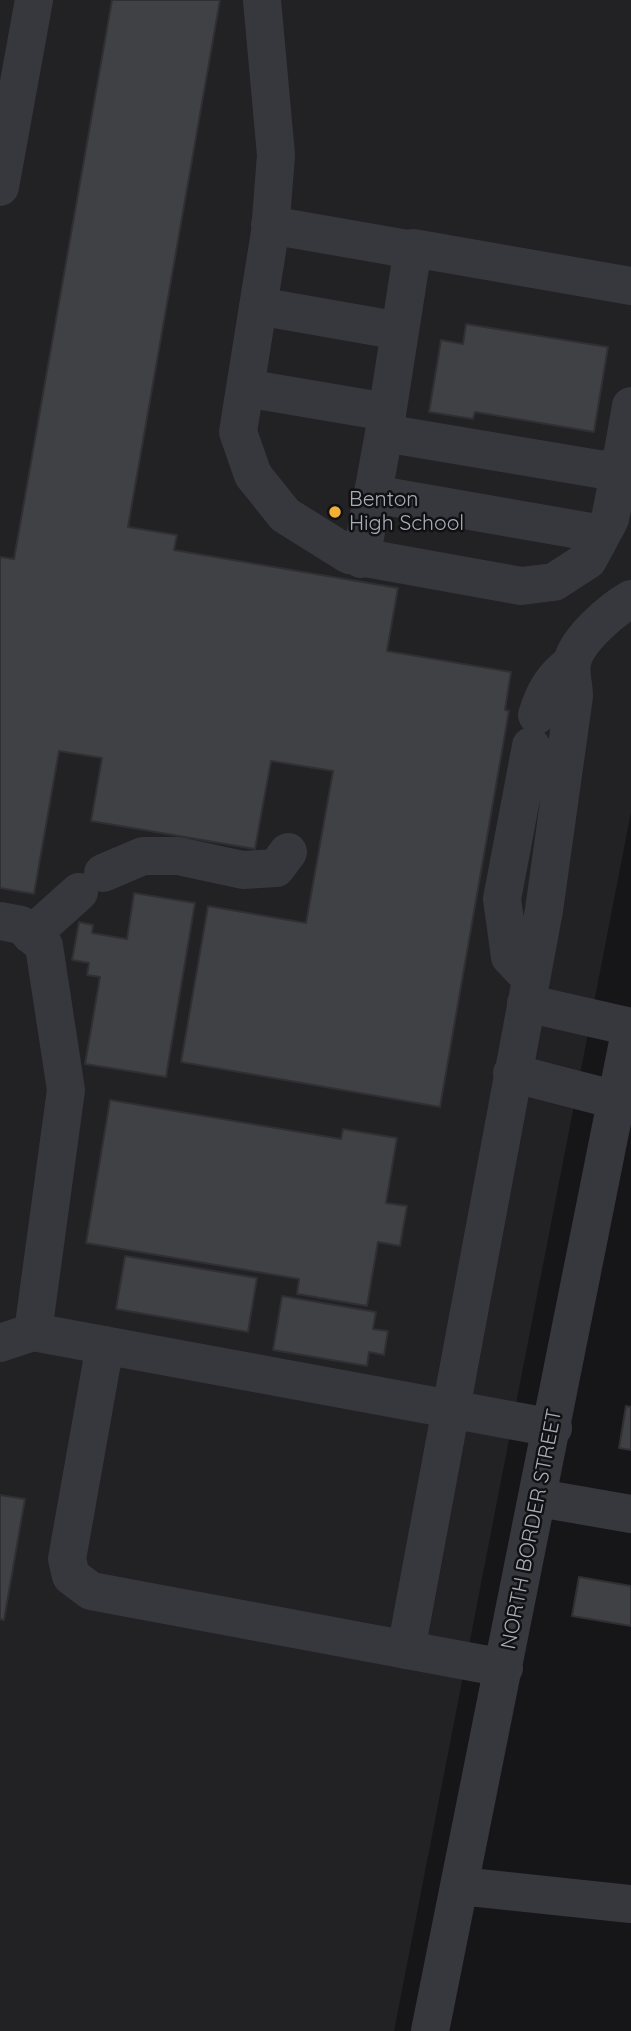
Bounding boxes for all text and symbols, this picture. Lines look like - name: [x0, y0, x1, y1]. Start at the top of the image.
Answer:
- place label: Benton High School: [349, 487, 464, 537]
- marker: Benton High School: [327, 504, 343, 520]
- street label: NORTH BORDER STREET: [496, 1407, 568, 1651]

